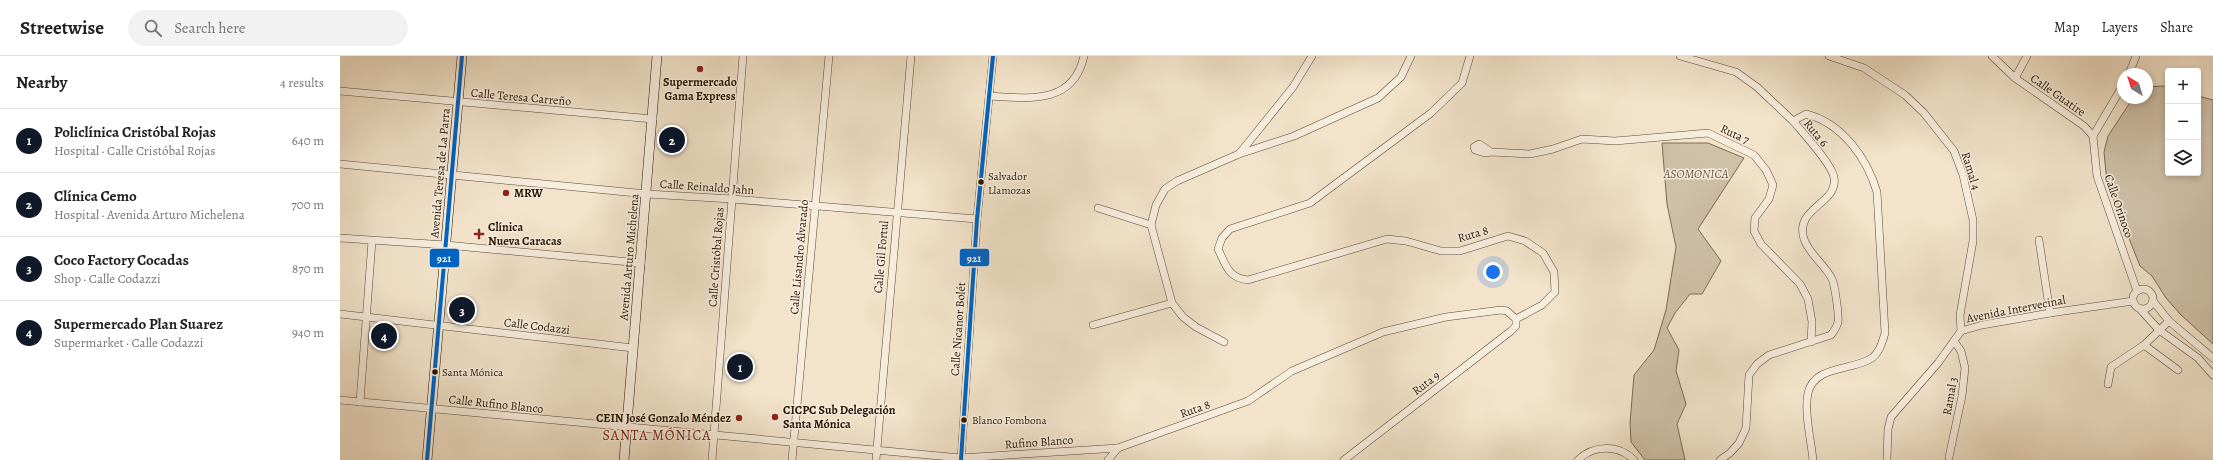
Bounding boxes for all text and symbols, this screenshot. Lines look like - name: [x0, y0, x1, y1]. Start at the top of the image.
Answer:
- search box: [128, 10, 408, 46]
- text: Streetwise: [20, 15, 104, 41]
- icon: search: [142, 17, 164, 39]
- text: Search here: [174, 18, 245, 38]
- text: Map: [2054, 18, 2080, 37]
- text: Layers: [2102, 18, 2138, 37]
- text: Share: [2160, 18, 2193, 37]
- marker: Supermercado Gama Express: [695, 64, 705, 74]
- north arrow: [2117, 68, 2153, 104]
- map controls: [2165, 68, 2201, 176]
- button: +: [2165, 68, 2201, 104]
- street label: Calle Guatire: [2027, 70, 2089, 120]
- text: Nearby: [16, 71, 67, 94]
- text: 4 results: [280, 74, 324, 91]
- place label: Supermercado Gama Express: [663, 74, 737, 104]
- street label: Calle Teresa Carreño: [470, 85, 572, 109]
- button: −: [2165, 104, 2201, 140]
- street label: Avenida Teresa de La Parra: [426, 107, 454, 240]
- street label: Ruta 6: [1800, 116, 1832, 150]
- street label: Ruta 7: [1718, 120, 1753, 148]
- text: Policlínica Cristóbal Rojas: [54, 122, 216, 142]
- pin: 2: [659, 125, 685, 155]
- text: 1: [27, 132, 31, 149]
- text: 640 m: [292, 132, 324, 149]
- button: layers: [2165, 140, 2201, 176]
- text: Hospital · Calle Cristóbal Rojas: [54, 142, 215, 159]
- street label: Ramal 4: [1958, 150, 1985, 193]
- park label: ASOMONICA: [1663, 166, 1729, 182]
- place label: Salvador Llamozas: [988, 169, 1031, 198]
- street label: Calle Orinoco: [2101, 172, 2137, 240]
- street label: Calle Reinaldo Jahn: [659, 176, 755, 198]
- marker: Salvador Llamozas: [976, 177, 986, 187]
- place label: MRW: [514, 185, 543, 201]
- text: Clínica Cemo: [54, 186, 137, 206]
- marker: MRW: [501, 188, 511, 198]
- street label: Avenida Arturo Michelena: [615, 193, 643, 322]
- text: 2: [26, 196, 32, 213]
- text: 700 m: [291, 196, 324, 213]
- street label: Calle Lisandro Alvarado: [786, 199, 812, 315]
- text: Hospital · Avenida Arturo Michelena: [54, 206, 245, 223]
- street label: Calle Cristóbal Rojas: [705, 206, 727, 307]
- place label: Clínica Nueva Caracas: [488, 219, 562, 249]
- street label: Calle Gil Fortul: [870, 220, 892, 294]
- street label: Ruta 8: [1456, 222, 1490, 246]
- marker: Clínica Nueva Caracas: [473, 228, 485, 240]
- line badge: 921: [429, 248, 460, 268]
- line badge: 921: [959, 248, 990, 267]
- text: Coco Factory Cocadas: [54, 250, 189, 270]
- text: 921: [437, 251, 451, 266]
- text: 921: [967, 251, 981, 266]
- text: 3: [26, 260, 32, 277]
- text: 870 m: [292, 260, 324, 277]
- your location: [1483, 262, 1503, 282]
- text: Shop · Calle Codazzi: [54, 270, 161, 287]
- street label: Calle Nicanor Bolét: [947, 282, 969, 376]
- street label: Avenida Intervecinal: [1964, 292, 2067, 327]
- pin: 3: [449, 295, 475, 325]
- text: Supermercado Plan Suarez: [54, 314, 223, 334]
- street label: Calle Codazzi: [503, 314, 571, 338]
- pin: 4: [371, 321, 397, 351]
- text: 4: [26, 324, 32, 341]
- text: 940 m: [292, 324, 324, 341]
- text: Supermarket · Calle Codazzi: [54, 334, 203, 351]
- pin: 1: [727, 352, 753, 382]
- place label: Santa Mónica: [442, 365, 504, 380]
- marker: Santa Mónica: [430, 367, 440, 377]
- street label: Ruta 9: [1409, 367, 1443, 399]
- street label: Ramal 3: [1939, 376, 1961, 416]
- street label: Calle Rufino Blanco: [448, 391, 544, 417]
- street label: Ruta 8: [1178, 396, 1213, 422]
- place label: CICPC Sub Delegación Santa Mónica: [783, 402, 896, 432]
- place label: CEIN José Gonzalo Méndez: [596, 410, 731, 426]
- marker: CICPC Sub Delegación Santa Mónica: [770, 412, 780, 422]
- marker: CEIN José Gonzalo Méndez: [734, 413, 744, 423]
- place label: Blanco Fombona: [972, 413, 1047, 428]
- marker: Blanco Fombona: [959, 415, 969, 425]
- district label: SANTA MÓNICA: [602, 426, 712, 445]
- street label: Rufino Blanco: [1004, 432, 1074, 452]

